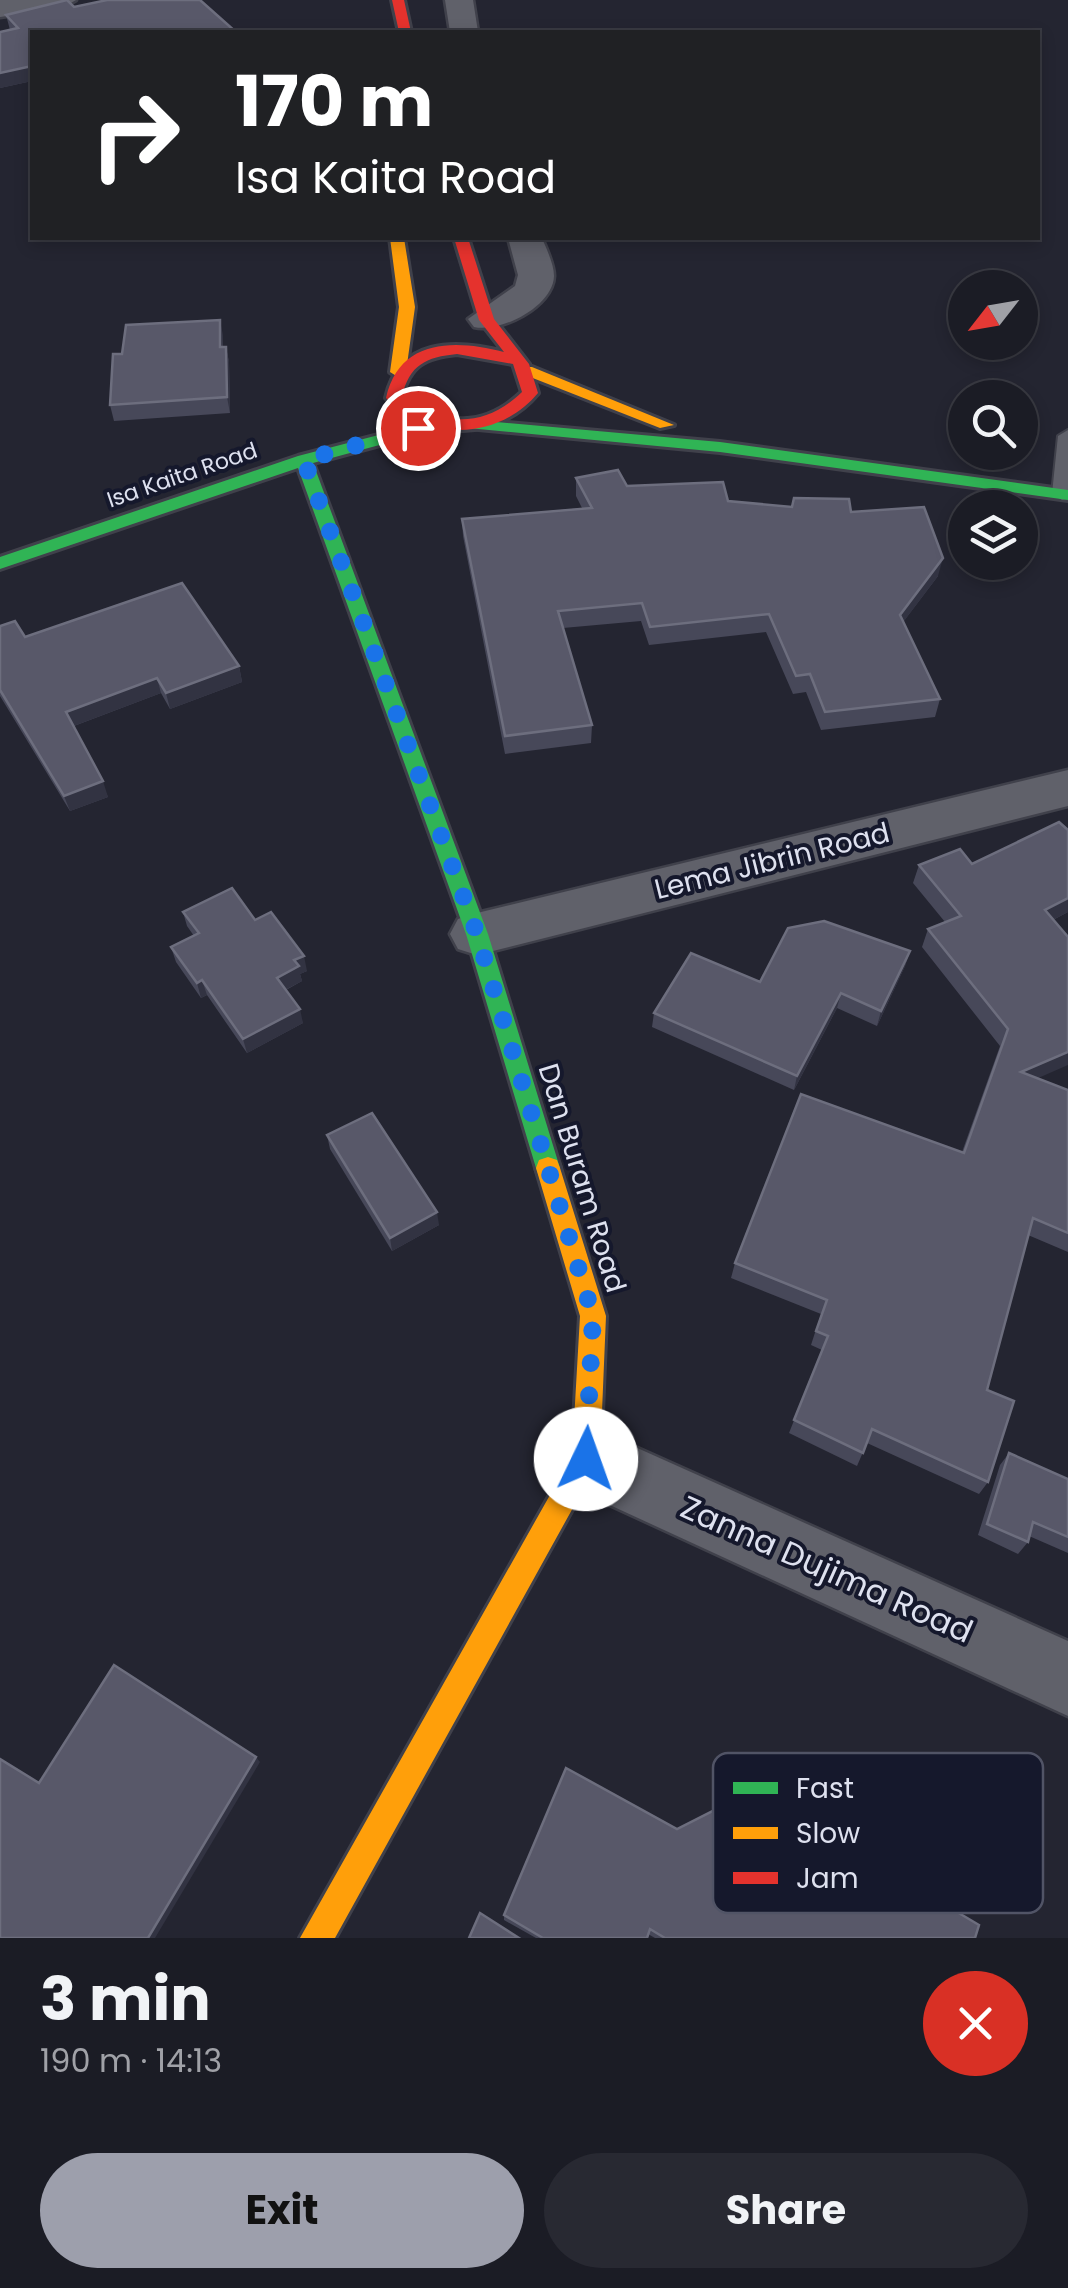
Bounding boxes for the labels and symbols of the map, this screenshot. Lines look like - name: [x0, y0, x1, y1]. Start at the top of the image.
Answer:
- north arrow: [948, 270, 1038, 360]
- pin: [376, 386, 461, 471]
- street label: Isa Kaita Road: [103, 435, 261, 515]
- street label: Lema Jibrin Road: [650, 813, 894, 909]
- street label: Dan Buram Road: [529, 1059, 635, 1297]
- position arrow: [534, 1407, 638, 1511]
- street label: Zanna Dujima Road: [674, 1484, 980, 1654]
- legend: [713, 1753, 1043, 1913]
- text: Fast: [796, 1769, 854, 1808]
- text: Slow: [796, 1814, 860, 1853]
- text: Jam: [796, 1859, 859, 1898]

